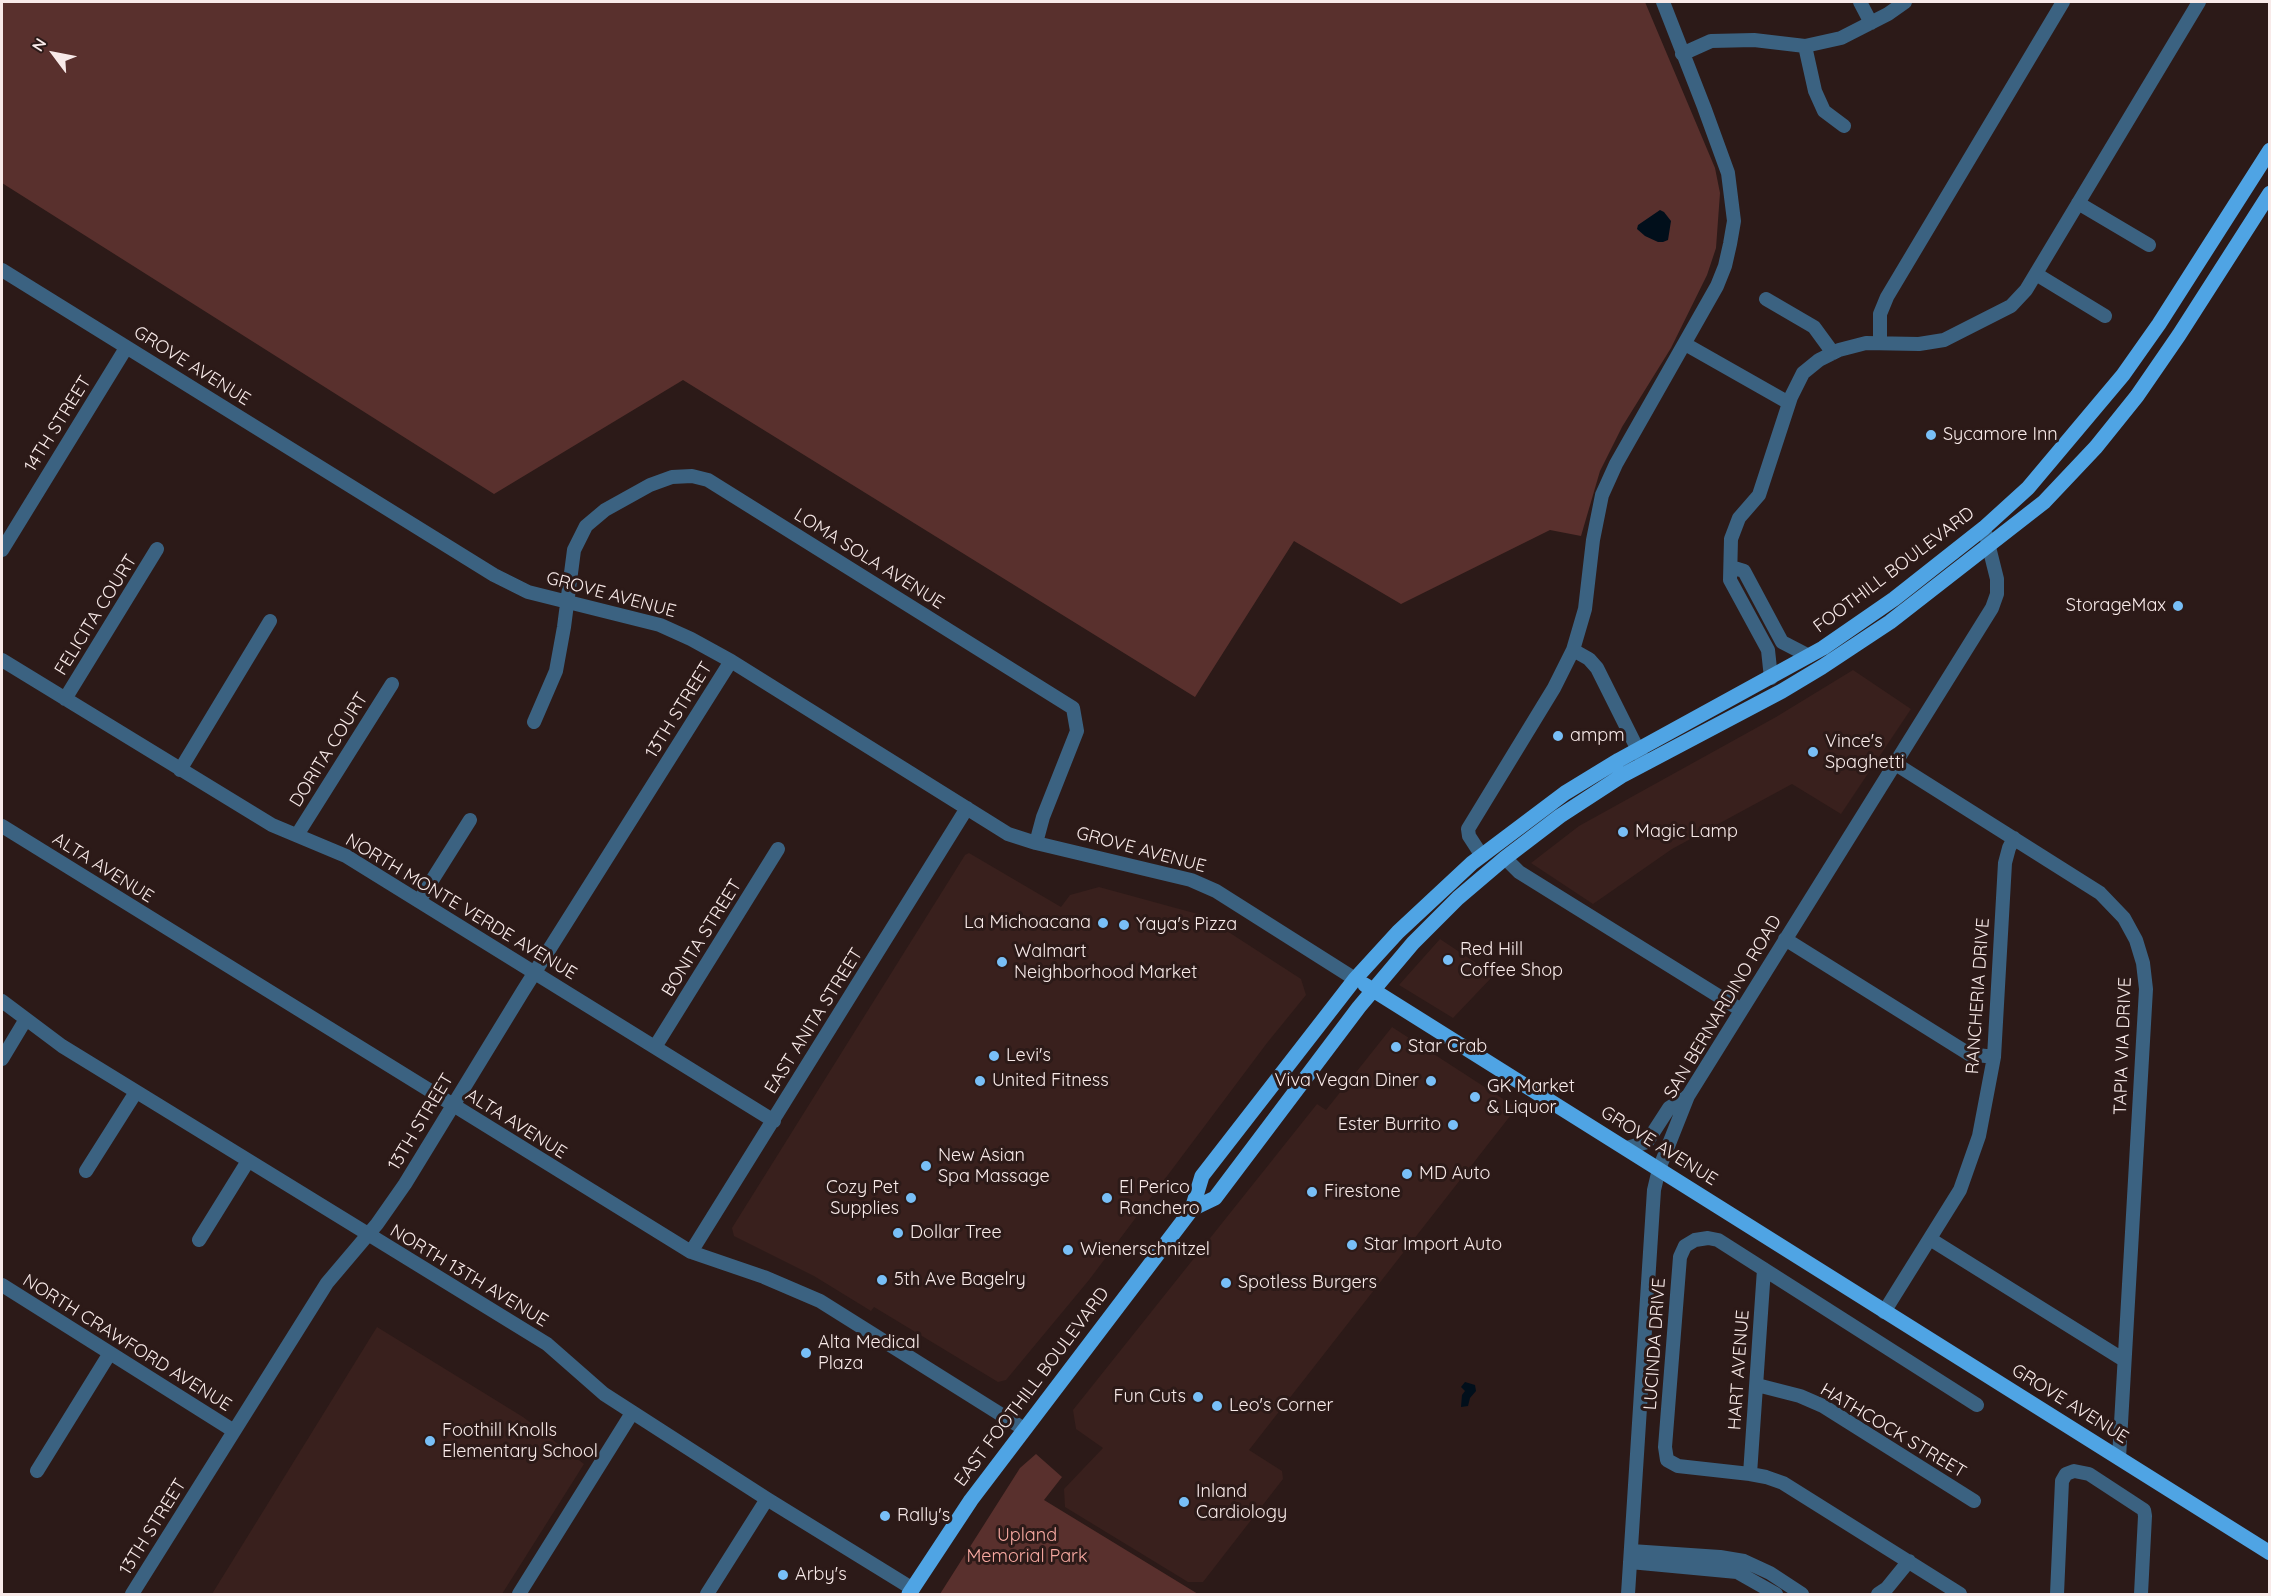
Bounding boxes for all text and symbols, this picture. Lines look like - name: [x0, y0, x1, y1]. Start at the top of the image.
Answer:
- north arrow: [24, 24, 84, 84]
- text: N: [27, 34, 50, 55]
- street label: GROVE AVENUE: [130, 321, 254, 411]
- street label: 14TH STREET: [20, 372, 96, 476]
- place label: Sycamore Inn: [1943, 424, 2058, 446]
- marker: Sycamore Inn: [1924, 428, 1938, 442]
- street label: FOOTHILL BOULEVARD: [1809, 502, 1979, 638]
- street label: LOMA SOLA AVENUE: [790, 504, 948, 614]
- street label: FELICITA COURT: [50, 551, 142, 679]
- street label: GROVE AVENUE: [544, 567, 678, 623]
- place label: StorageMax: [2066, 595, 2166, 617]
- marker: StorageMax: [2171, 599, 2185, 613]
- street label: 13TH STREET: [641, 658, 717, 762]
- street label: DORITA COURT: [285, 689, 373, 811]
- place label: ampm: [1570, 725, 1625, 747]
- marker: ampm: [1551, 729, 1565, 743]
- place label: Vince's Spaghetti: [1825, 731, 1905, 774]
- marker: Vince's Spaghetti: [1806, 745, 1820, 759]
- place label: Magic Lamp: [1635, 821, 1738, 843]
- street label: GROVE AVENUE: [1074, 822, 1208, 878]
- marker: Magic Lamp: [1616, 825, 1630, 839]
- street label: ALTA AVENUE: [48, 828, 158, 908]
- street label: NORTH MONTE VERDE AVENUE: [341, 829, 581, 985]
- street label: BONITA STREET: [657, 875, 747, 1001]
- street label: SAN BERNARDINO ROAD: [1660, 911, 1786, 1103]
- place label: La Michoacana: [964, 912, 1091, 934]
- place label: Yaya's Pizza: [1136, 914, 1237, 936]
- marker: La Michoacana: [1096, 916, 1110, 930]
- street label: RANCHERIA DRIVE: [1962, 917, 1994, 1075]
- marker: Yaya's Pizza: [1117, 918, 1131, 932]
- place label: Red Hill Coffee Shop: [1460, 939, 1563, 982]
- place label: Walmart Neighborhood Market: [1014, 941, 1197, 984]
- street label: EAST ANITA STREET: [760, 944, 868, 1098]
- marker: Red Hill Coffee Shop: [1441, 953, 1455, 967]
- marker: Walmart Neighborhood Market: [995, 955, 1009, 969]
- street label: TAPIA VIA DRIVE: [2110, 977, 2136, 1115]
- place label: Star Crab: [1408, 1036, 1487, 1058]
- marker: Star Crab: [1389, 1040, 1403, 1054]
- place label: Levi's: [1006, 1045, 1051, 1067]
- marker: Levi's: [987, 1049, 1001, 1063]
- street label: 13TH STREET: [384, 1070, 458, 1174]
- place label: United Fitness: [992, 1070, 1109, 1092]
- place label: Viva Vegan Diner: [1275, 1070, 1419, 1092]
- marker: United Fitness: [973, 1074, 987, 1088]
- marker: Viva Vegan Diner: [1424, 1074, 1438, 1088]
- place label: GK Market & Liquor: [1487, 1076, 1575, 1118]
- street label: ALTA AVENUE: [461, 1084, 571, 1164]
- marker: GK Market & Liquor: [1468, 1090, 1482, 1104]
- street label: GROVE AVENUE: [1597, 1101, 1721, 1191]
- place label: Ester Burrito: [1338, 1114, 1441, 1136]
- marker: Ester Burrito: [1446, 1118, 1460, 1132]
- place label: New Asian Spa Massage: [938, 1145, 1050, 1188]
- marker: New Asian Spa Massage: [919, 1159, 933, 1173]
- place label: MD Auto: [1419, 1163, 1490, 1185]
- marker: MD Auto: [1400, 1167, 1414, 1181]
- place label: Cozy Pet Supplies: [826, 1177, 899, 1220]
- place label: El Perico Ranchero: [1119, 1177, 1200, 1220]
- place label: Firestone: [1324, 1181, 1401, 1203]
- marker: Firestone: [1305, 1185, 1319, 1199]
- marker: Cozy Pet Supplies: [904, 1191, 918, 1205]
- marker: El Perico Ranchero: [1100, 1191, 1114, 1205]
- street label: NORTH 13TH AVENUE: [386, 1220, 552, 1332]
- place label: Dollar Tree: [910, 1222, 1002, 1244]
- marker: Dollar Tree: [891, 1226, 905, 1240]
- place label: Star Import Auto: [1364, 1234, 1502, 1256]
- marker: Star Import Auto: [1345, 1238, 1359, 1252]
- place label: Wienerschnitzel: [1080, 1239, 1210, 1261]
- marker: Wienerschnitzel: [1061, 1243, 1075, 1257]
- place label: 5th Ave Bagelry: [894, 1269, 1026, 1291]
- street label: NORTH CRAWFORD AVENUE: [19, 1270, 235, 1416]
- place label: Spotless Burgers: [1238, 1272, 1377, 1294]
- marker: 5th Ave Bagelry: [875, 1273, 889, 1287]
- marker: Spotless Burgers: [1219, 1276, 1233, 1290]
- street label: LUCINDA DRIVE: [1640, 1277, 1670, 1411]
- street label: EAST FOOTHILL BOULEVARD: [950, 1283, 1114, 1491]
- street label: HART AVENUE: [1724, 1309, 1754, 1431]
- place label: Alta Medical Plaza: [818, 1332, 920, 1374]
- marker: Alta Medical Plaza: [799, 1346, 813, 1360]
- street label: GROVE AVENUE: [2008, 1359, 2132, 1449]
- street label: HATHCOCK STREET: [1816, 1379, 1970, 1483]
- place label: Fun Cuts: [1114, 1386, 1186, 1408]
- marker: Fun Cuts: [1191, 1390, 1205, 1404]
- place label: Leo's Corner: [1229, 1395, 1334, 1417]
- marker: Leo's Corner: [1210, 1399, 1224, 1413]
- place label: Foothill Knolls Elementary School: [442, 1420, 598, 1462]
- marker: Foothill Knolls Elementary School: [423, 1434, 437, 1448]
- street label: 13TH STREET: [115, 1475, 191, 1579]
- place label: Inland Cardiology: [1196, 1481, 1287, 1524]
- marker: Inland Cardiology: [1177, 1495, 1191, 1509]
- place label: Rally's: [897, 1505, 950, 1527]
- marker: Rally's: [878, 1509, 892, 1523]
- park label: Upland Memorial Park: [966, 1525, 1088, 1568]
- place label: Arby's: [795, 1564, 847, 1586]
- marker: Arby's: [776, 1568, 790, 1582]

